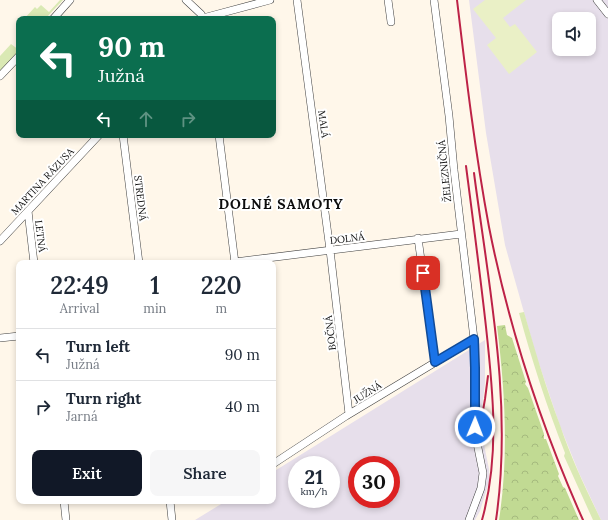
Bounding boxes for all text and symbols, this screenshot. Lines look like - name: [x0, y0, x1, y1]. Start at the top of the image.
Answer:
- map controls: [552, 12, 596, 56]
- button: sound: [552, 12, 596, 56]
- text: 90 m: [98, 29, 165, 65]
- icon: left: [32, 32, 84, 84]
- text: Južná: [98, 64, 145, 87]
- icon: left: [93, 108, 115, 130]
- icon: ahead: [135, 108, 157, 130]
- icon: right: [177, 108, 199, 130]
- street label: MALÁ: [315, 109, 332, 139]
- street label: ŽELEZNIČNÁ: [435, 139, 454, 203]
- street label: MARTINA RÁZUSA: [8, 145, 77, 217]
- street label: STREDNÁ: [131, 175, 150, 222]
- district label: DOLNÉ SAMOTY: [218, 195, 344, 213]
- street label: LETNÁ: [32, 219, 49, 254]
- street label: DOLNÁ: [329, 230, 366, 247]
- pin: [406, 256, 440, 290]
- icon: arrive: [412, 262, 434, 284]
- text: 22:49: [50, 270, 109, 301]
- text: 1: [150, 270, 160, 301]
- text: 220: [201, 270, 242, 301]
- text: Arrival: [60, 300, 100, 317]
- text: min: [143, 300, 166, 317]
- text: m: [215, 300, 227, 317]
- street label: BOČNÁ: [322, 314, 339, 351]
- text: Turn left: [66, 337, 130, 356]
- icon: left: [32, 344, 54, 366]
- text: 90 m: [225, 345, 260, 364]
- text: Južná: [66, 356, 100, 373]
- street label: JUŽNÁ: [350, 378, 385, 407]
- text: Turn right: [66, 389, 142, 408]
- icon: right: [32, 396, 54, 418]
- text: 40 m: [225, 397, 260, 416]
- position arrow: [454, 406, 496, 448]
- text: Jarná: [66, 408, 98, 425]
- button: Exit: [32, 450, 142, 496]
- button: Share: [150, 450, 260, 496]
- speed limit sign: 30: [348, 456, 400, 508]
- text: 21: [305, 464, 323, 489]
- text: km/h: [300, 485, 328, 498]

